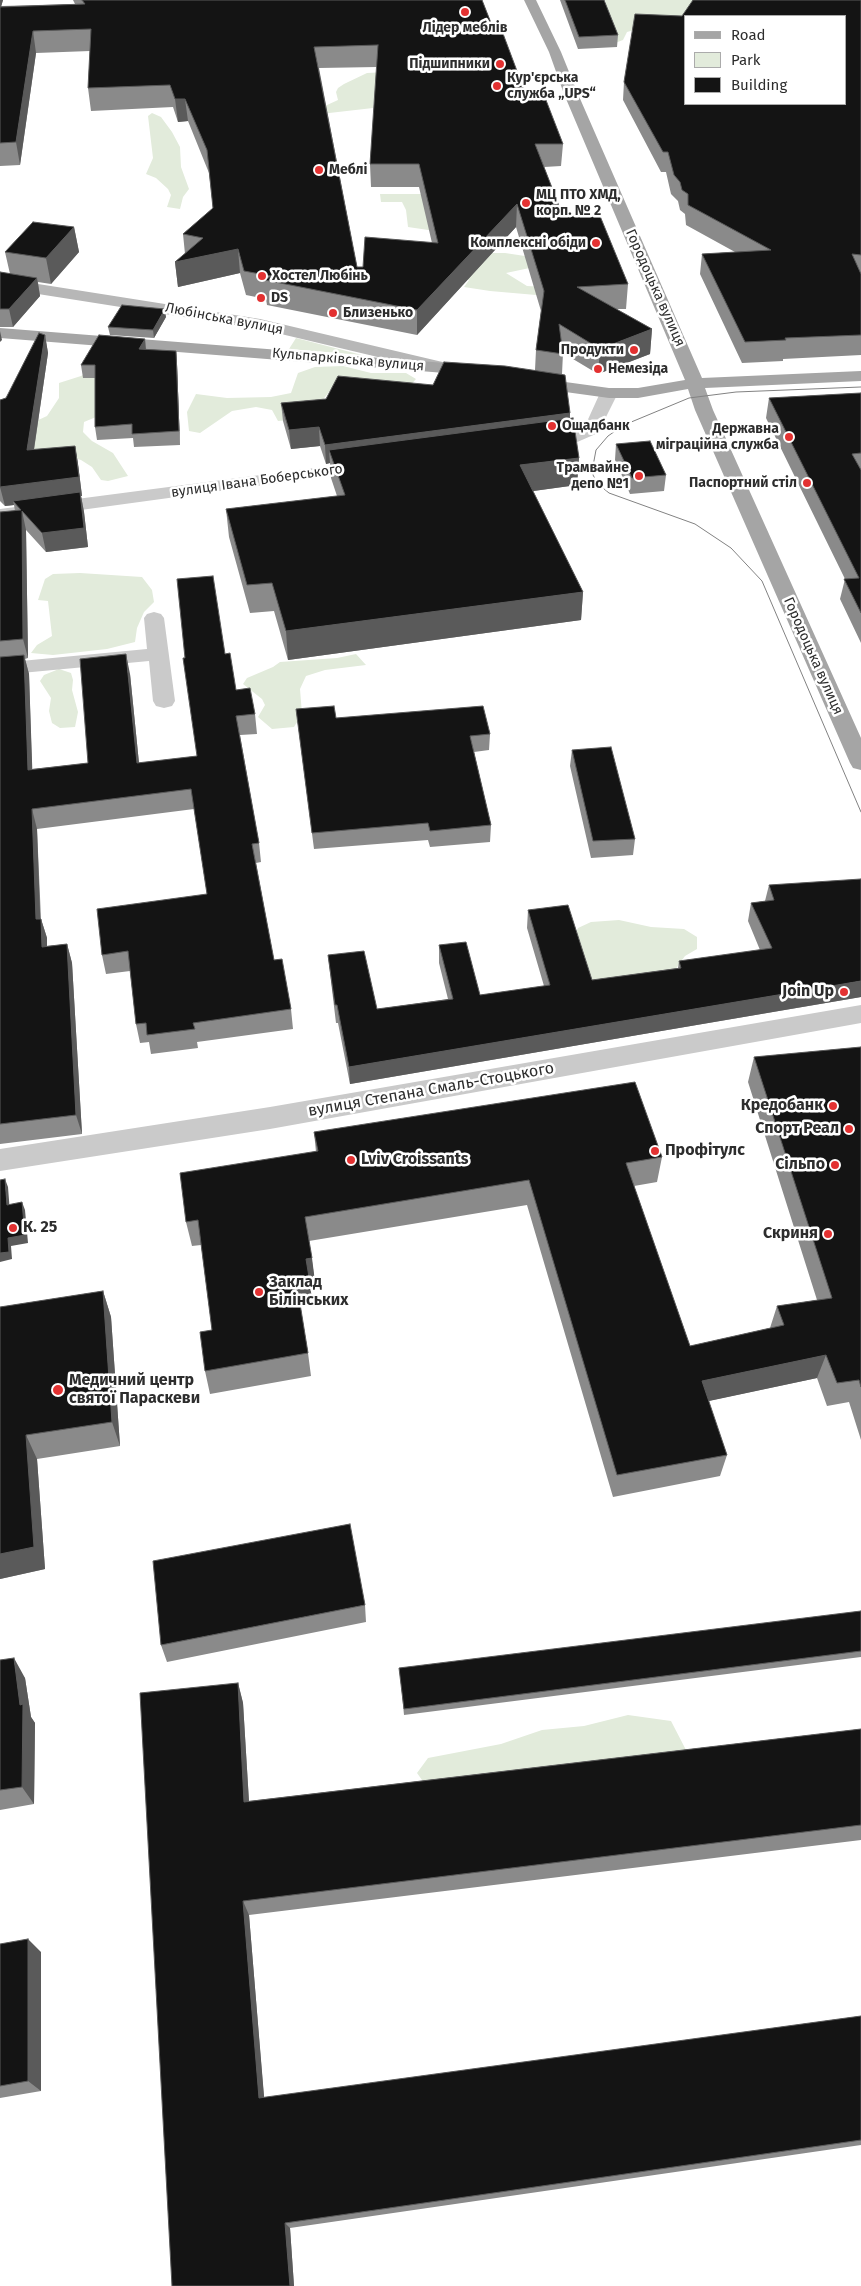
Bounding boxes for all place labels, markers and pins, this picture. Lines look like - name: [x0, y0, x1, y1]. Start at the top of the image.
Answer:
- marker: Лідер меблів: [459, 6, 471, 18]
- place label: Лідер меблів: [423, 20, 507, 36]
- place label: Підшипники: [409, 56, 490, 72]
- marker: Підшипники: [494, 58, 506, 70]
- place label: Кур'єрська служба „UPS“: [507, 70, 596, 102]
- marker: Кур'єрська служба „UPS“: [491, 80, 503, 92]
- place label: Меблі: [329, 162, 368, 178]
- marker: Меблі: [313, 164, 325, 176]
- place label: МЦ ПТО ХМД, корп. № 2: [536, 187, 621, 220]
- marker: МЦ ПТО ХМД, корп. № 2: [520, 197, 532, 209]
- place label: Комплексні обіди: [470, 235, 586, 251]
- marker: Комплексні обіди: [590, 237, 602, 249]
- place label: Хостел Любінь: [272, 268, 368, 284]
- marker: Хостел Любінь: [256, 270, 268, 282]
- place label: DS: [271, 290, 288, 306]
- marker: DS: [255, 292, 267, 304]
- place label: Близенько: [343, 305, 413, 321]
- marker: Близенько: [327, 307, 339, 319]
- place label: Продукти: [561, 342, 624, 358]
- marker: Продукти: [628, 344, 640, 356]
- place label: Немезіда: [608, 361, 668, 377]
- marker: Немезіда: [592, 363, 604, 375]
- place label: Ощадбанк: [562, 418, 630, 434]
- marker: Ощадбанк: [546, 420, 558, 432]
- place label: Державна міграційна служба: [656, 421, 779, 454]
- marker: Державна міграційна служба: [783, 431, 795, 443]
- place label: Трамвайне депо №1: [557, 460, 629, 492]
- marker: Трамвайне депо №1: [633, 470, 645, 482]
- place label: Паспортний стіл: [689, 475, 797, 491]
- marker: Паспортний стіл: [801, 477, 813, 489]
- place label: Join Up: [782, 982, 834, 1002]
- marker: Join Up: [838, 986, 850, 998]
- place label: Кредобанк: [741, 1096, 823, 1116]
- marker: Кредобанк: [827, 1100, 839, 1112]
- place label: Спорт Реал: [755, 1119, 839, 1139]
- marker: Спорт Реал: [843, 1123, 855, 1135]
- place label: Профітулс: [665, 1141, 745, 1161]
- marker: Профітулс: [649, 1145, 661, 1157]
- place label: Lviv Croissants: [361, 1150, 469, 1170]
- marker: Lviv Croissants: [345, 1154, 357, 1166]
- place label: Сільпо: [775, 1155, 825, 1175]
- marker: Сільпо: [829, 1159, 841, 1171]
- place label: К. 25: [23, 1218, 57, 1238]
- marker: К. 25: [7, 1222, 19, 1234]
- place label: Скриня: [763, 1224, 818, 1244]
- marker: Скриня: [822, 1228, 834, 1240]
- place label: Заклад Білінських: [269, 1273, 348, 1311]
- marker: Заклад Білінських: [253, 1286, 265, 1298]
- place label: Медичний центр святої Параскеви: [69, 1371, 200, 1409]
- marker: Медичний центр святої Параскеви: [51, 1383, 65, 1397]

